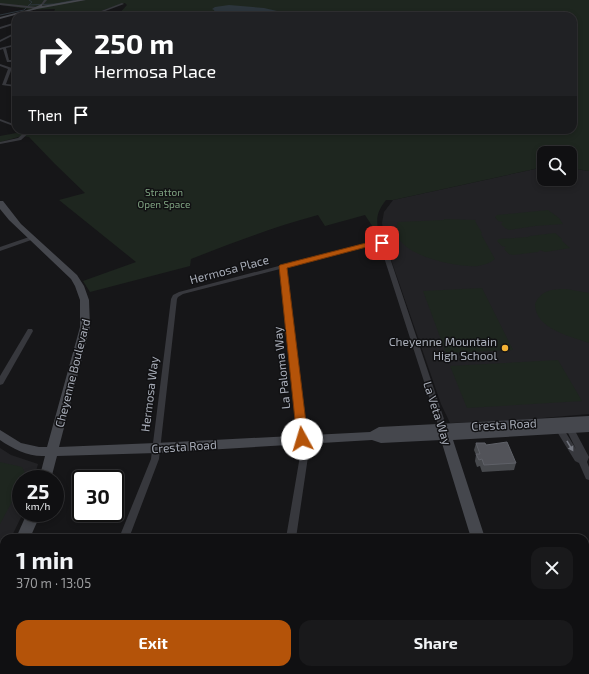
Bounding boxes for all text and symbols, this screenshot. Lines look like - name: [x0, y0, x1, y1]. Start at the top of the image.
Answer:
- text: 250 m: [94, 26, 174, 60]
- icon: right: [28, 28, 80, 80]
- text: Hermosa Place: [94, 60, 216, 82]
- icon: arrive: [70, 104, 92, 126]
- text: Then: [28, 106, 62, 124]
- map controls: [537, 146, 577, 186]
- button: search: [537, 146, 577, 186]
- park label: Stratton Open Space: [138, 186, 190, 210]
- pin: [365, 226, 399, 260]
- icon: arrive: [371, 232, 393, 254]
- street label: Hermosa Place: [188, 252, 270, 286]
- street label: Cheyenne Boulevard: [52, 317, 92, 429]
- street label: La Paloma Way: [270, 325, 292, 410]
- place label: Cheyenne Mountain High School: [389, 334, 497, 362]
- marker: Cheyenne Mountain High School: [500, 343, 510, 353]
- street label: Hermosa Way: [137, 355, 161, 433]
- street label: La Veta Way: [421, 379, 455, 447]
- street label: Cresta Road: [471, 415, 537, 433]
- position arrow: [281, 418, 323, 460]
- street label: Cresta Road: [151, 437, 217, 455]
- one-way arrow: [567, 440, 574, 452]
- speed limit sign: 30: [72, 470, 124, 522]
- text: 25: [27, 479, 49, 503]
- text: km/h: [26, 500, 50, 512]
- text: 1 min: [16, 545, 74, 574]
- button: close: [531, 547, 573, 589]
- text: 370 m · 13:05: [16, 575, 91, 591]
- button: Exit: [16, 620, 291, 666]
- button: Share: [299, 620, 573, 666]

